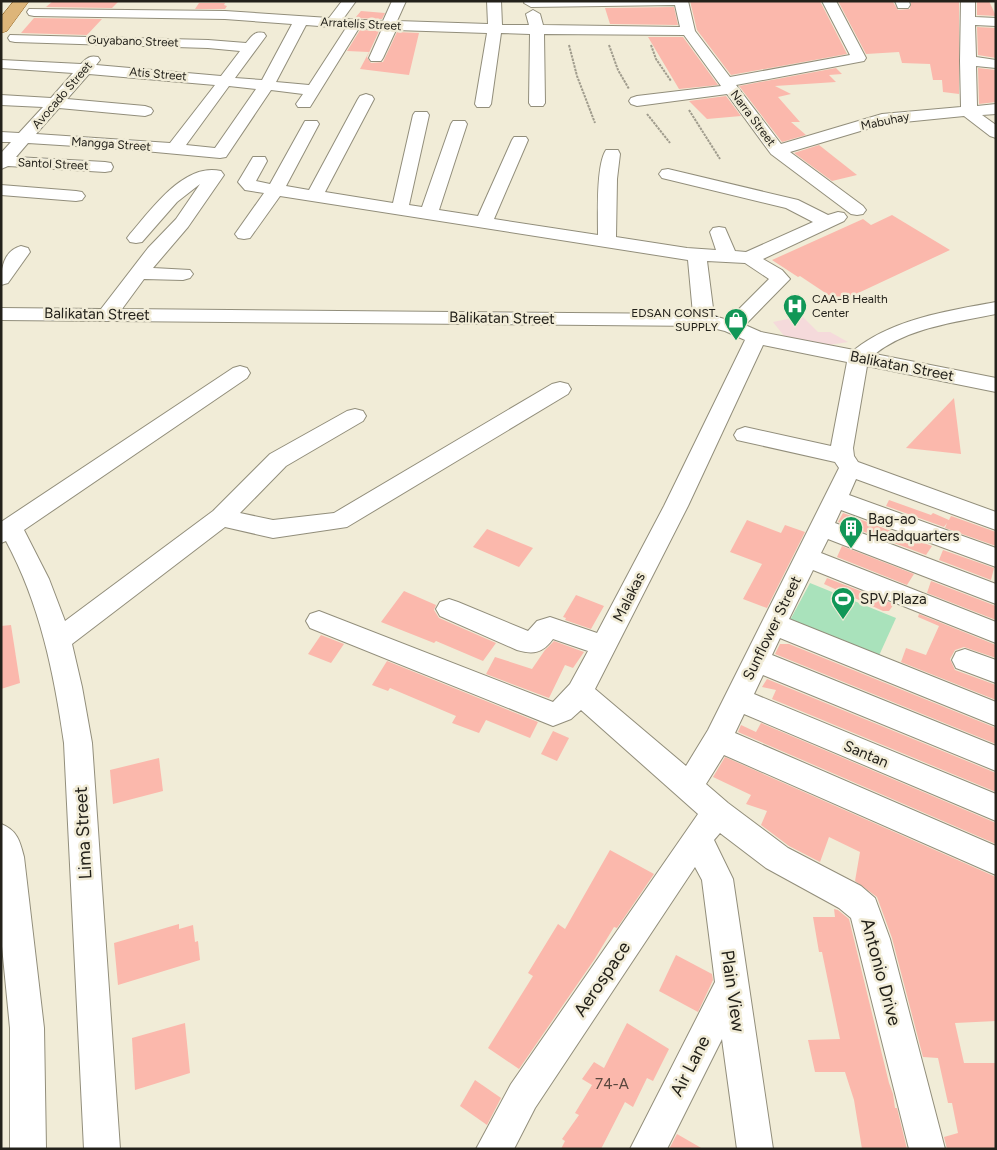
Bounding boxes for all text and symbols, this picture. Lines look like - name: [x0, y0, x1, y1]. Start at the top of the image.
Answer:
- street label: Arratelis Street: [320, 15, 402, 33]
- street label: Guyabano Street: [87, 32, 179, 50]
- street label: Avocado Street: [29, 58, 95, 131]
- street label: Atis Street: [129, 65, 188, 84]
- street label: Narra Street: [727, 87, 779, 149]
- street label: Mabuhay: [860, 109, 911, 133]
- street label: Mangga Street: [71, 134, 152, 154]
- street label: Santol Street: [17, 155, 89, 173]
- place label: CAA-B Health Center: [812, 292, 888, 320]
- hospital icon: CAA-B Health Center: [782, 293, 808, 327]
- street label: Balikatan Street: [44, 304, 150, 324]
- place label: EDSAN CONST. SUPPLY: [631, 306, 719, 334]
- shop icon: EDSAN CONST. SUPPLY: [723, 307, 749, 341]
- street label: Balikatan Street: [449, 308, 555, 328]
- street label: Balikatan Street: [848, 347, 956, 385]
- place label: Bag-ao Headquarters: [868, 510, 960, 545]
- building icon: Bag-ao Headquarters: [838, 515, 864, 549]
- street label: Malakas: [609, 569, 649, 625]
- street label: Sunflower Street: [739, 573, 805, 683]
- sports icon: SPV Plaza: [830, 586, 856, 620]
- place label: SPV Plaza: [860, 590, 927, 608]
- street label: Santan: [841, 737, 891, 771]
- street label: Lima Street: [70, 786, 96, 880]
- street label: Antonio Drive: [856, 916, 906, 1028]
- street label: Aerospace: [569, 937, 635, 1021]
- street label: Plain View: [716, 949, 750, 1033]
- street label: Air Lane: [665, 1032, 715, 1100]
- house number: 74-A: [595, 1075, 629, 1093]

